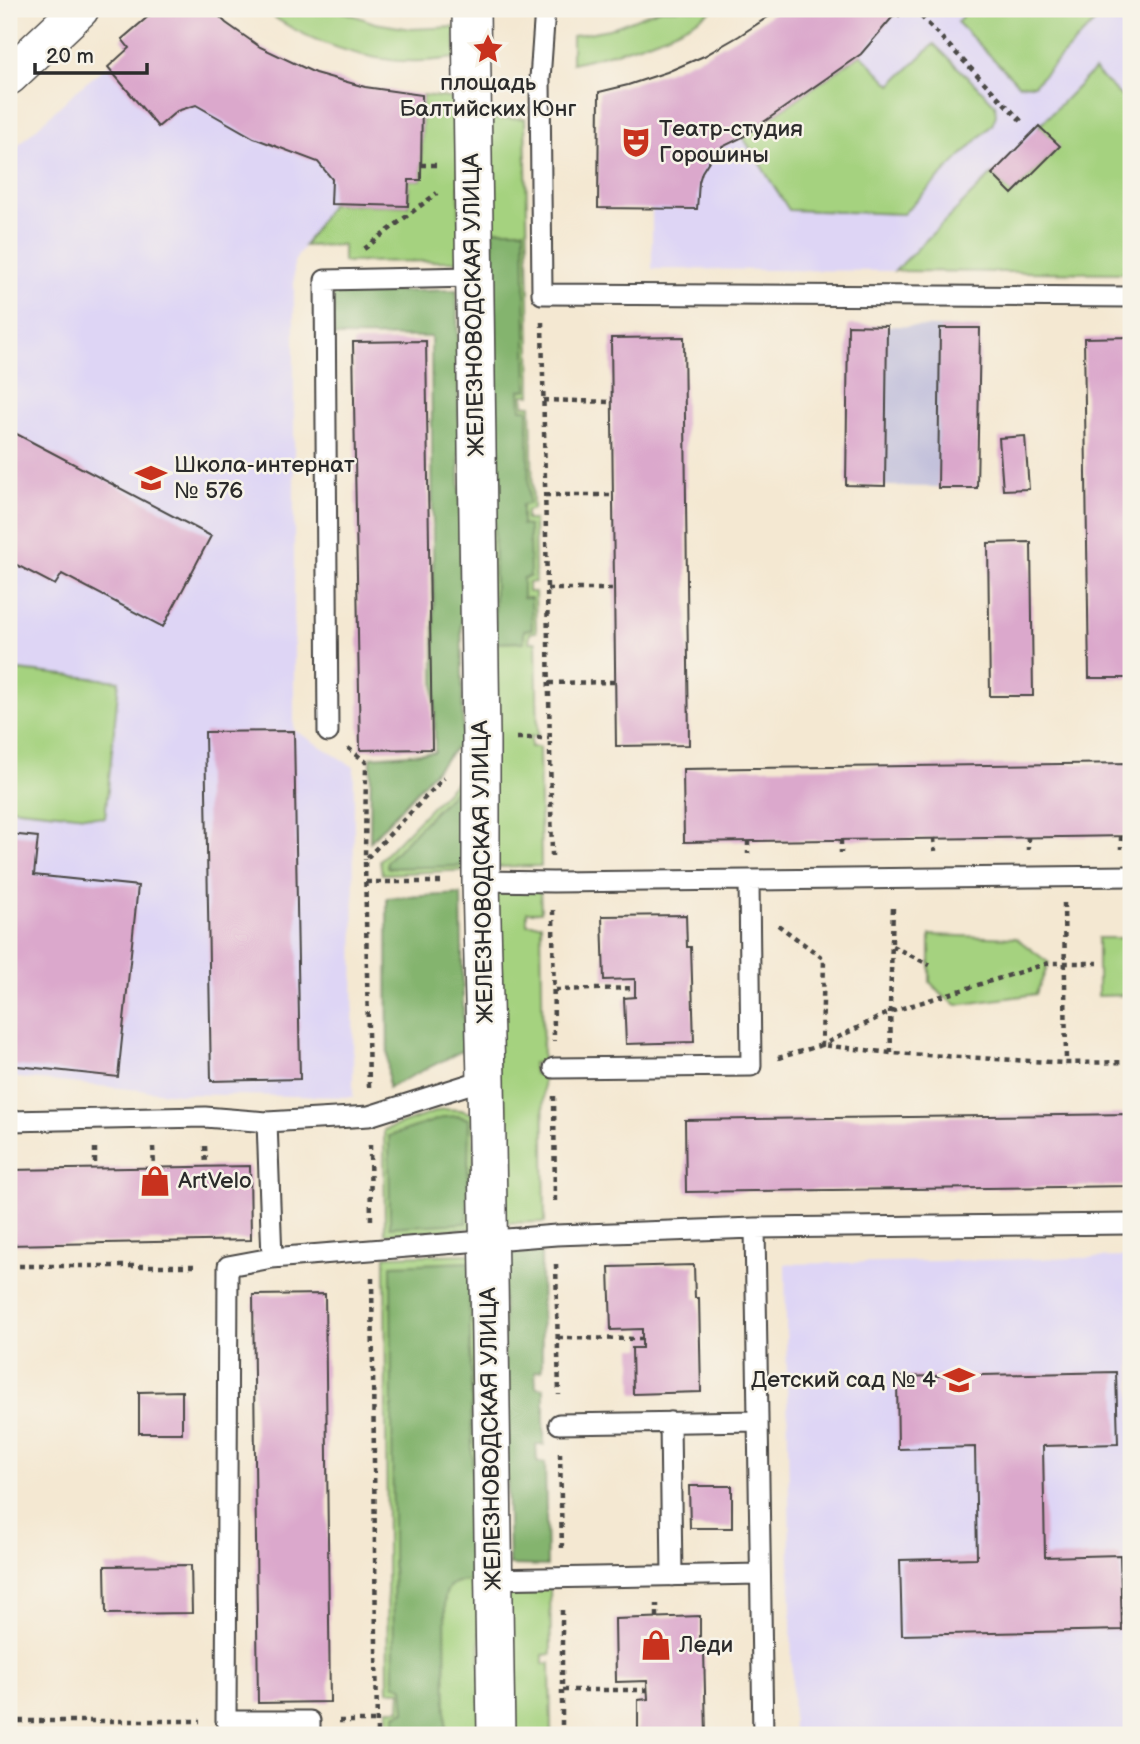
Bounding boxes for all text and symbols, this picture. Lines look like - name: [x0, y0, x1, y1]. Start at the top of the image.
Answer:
- scale bar: [35, 32, 147, 76]
- place icon: площадь Балтийских Юнг: [471, 32, 505, 66]
- text: 20 m: [46, 44, 94, 69]
- place label: площадь Балтийских Юнг: [400, 69, 576, 123]
- place label: Театр-студия Горошины: [659, 115, 803, 169]
- theatre icon: Театр-студия Горошины: [619, 125, 653, 159]
- street label: ЖЕЛЕЗНОВОДСКАЯ УЛИЦА: [457, 153, 491, 457]
- place label: Школа-интернат № 576: [174, 451, 355, 505]
- school or university icon: Школа-интернат № 576: [134, 461, 168, 495]
- street label: ЖЕЛЕЗНОВОДСКАЯ УЛИЦА: [466, 720, 500, 1024]
- shop icon: ArtVelo: [138, 1164, 172, 1198]
- place label: ArtVelo: [178, 1167, 252, 1195]
- street label: ЖЕЛЕЗНОВОДСКАЯ УЛИЦА: [474, 1287, 508, 1591]
- school or university icon: Детский сад № 4: [942, 1363, 976, 1397]
- place label: Детский сад № 4: [751, 1366, 936, 1394]
- shop icon: Леди: [639, 1628, 673, 1662]
- place label: Леди: [678, 1631, 733, 1659]

